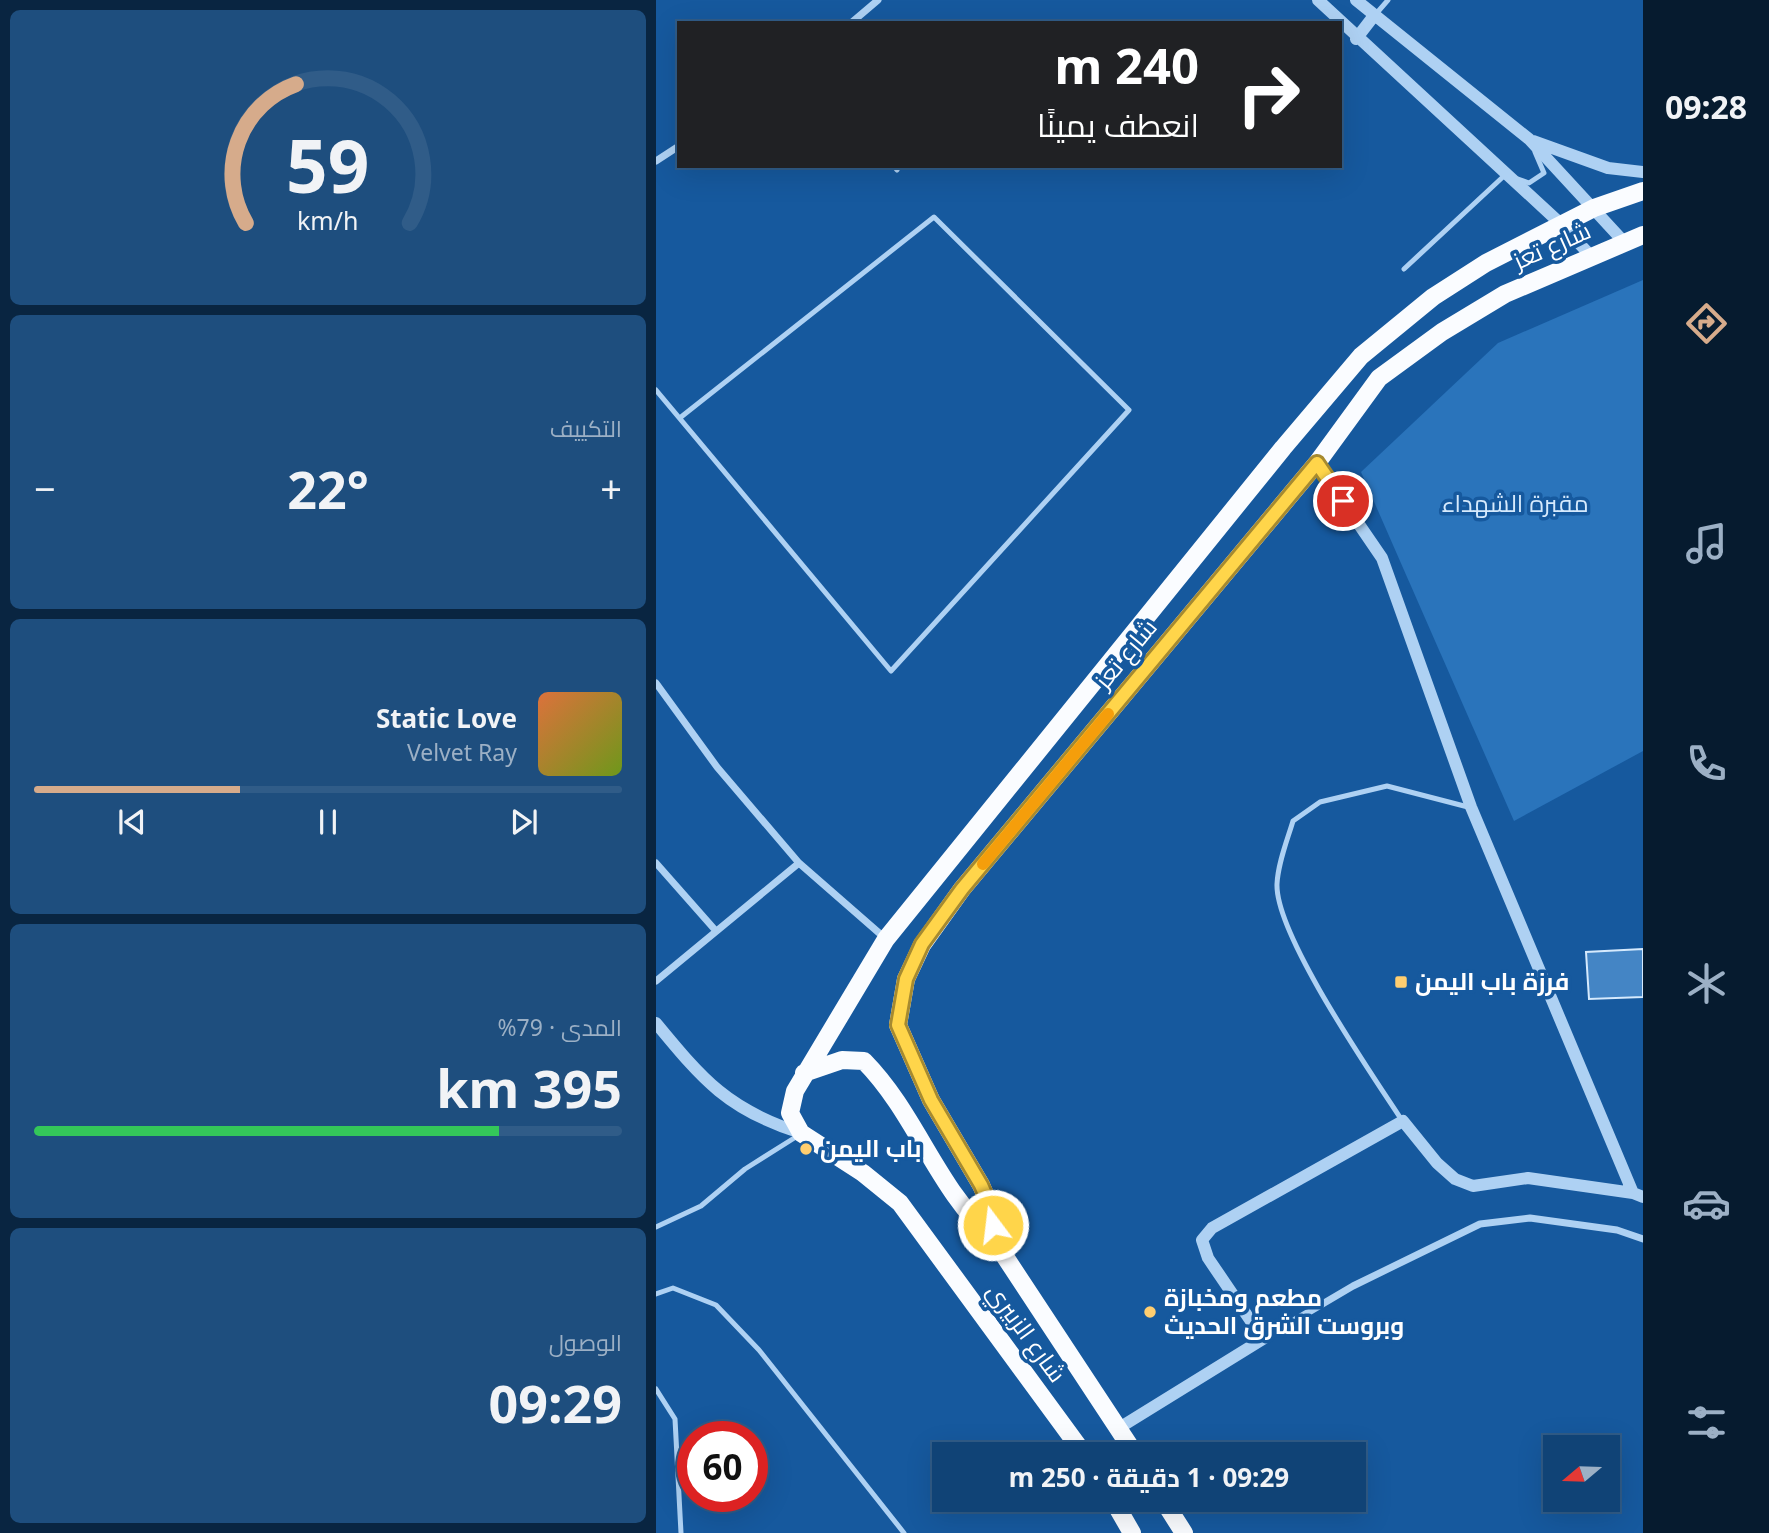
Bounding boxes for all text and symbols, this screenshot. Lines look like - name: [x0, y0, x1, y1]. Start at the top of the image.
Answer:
- text: 240 m: [1054, 32, 1199, 98]
- icon: right: [1223, 49, 1314, 140]
- text: 09:28: [1665, 85, 1747, 128]
- text: انعطف يمينًا: [1037, 103, 1199, 146]
- text: 59: [286, 116, 370, 215]
- text: km/h: [297, 203, 359, 237]
- street label: شارع تعز: [1506, 213, 1596, 278]
- icon: directions: [1682, 299, 1731, 348]
- text: التكييف: [550, 412, 622, 444]
- text: 22°: [287, 453, 369, 524]
- text: −: [34, 462, 56, 514]
- text: +: [600, 462, 622, 514]
- pin: [1313, 471, 1373, 531]
- icon: arrive: [1324, 482, 1362, 520]
- park label: مقبرة الشهداء: [1441, 486, 1589, 519]
- icon: music: [1682, 519, 1731, 568]
- street label: شارع تعز: [1085, 611, 1164, 697]
- text: Static Love: [376, 700, 517, 736]
- text: Velvet Ray: [407, 736, 517, 768]
- icon: phone: [1682, 739, 1731, 788]
- icon: previous: [113, 803, 151, 841]
- icon: pause: [309, 803, 347, 841]
- icon: next: [505, 803, 543, 841]
- icon: climate: [1682, 959, 1731, 1008]
- place label: فرزة باب اليمن: [1415, 964, 1569, 997]
- marker: فرزة باب اليمن: [1393, 974, 1409, 990]
- text: المدى · 79%: [497, 1011, 622, 1043]
- text: 395 km: [436, 1052, 622, 1123]
- place label: باب اليمن: [820, 1131, 921, 1164]
- marker: باب اليمن: [798, 1141, 814, 1157]
- icon: car: [1682, 1179, 1731, 1228]
- position arrow: [956, 1188, 1030, 1262]
- street label: شارع الزبيري: [978, 1276, 1074, 1390]
- place label: مطعم ومخبازة وبروست الشرق الحديث: [1164, 1280, 1404, 1341]
- marker: مطعم ومخبازة وبروست الشرق الحديث: [1142, 1304, 1158, 1320]
- text: الوصول: [549, 1326, 622, 1358]
- text: 09:29: [488, 1367, 622, 1438]
- icon: filters: [1682, 1398, 1731, 1447]
- speed limit sign: 60: [677, 1421, 768, 1512]
- north arrow: [1543, 1435, 1620, 1512]
- map controls: [1543, 1435, 1620, 1512]
- text: 09:29 · 1 دقيقة · 250 m: [1009, 1459, 1289, 1495]

